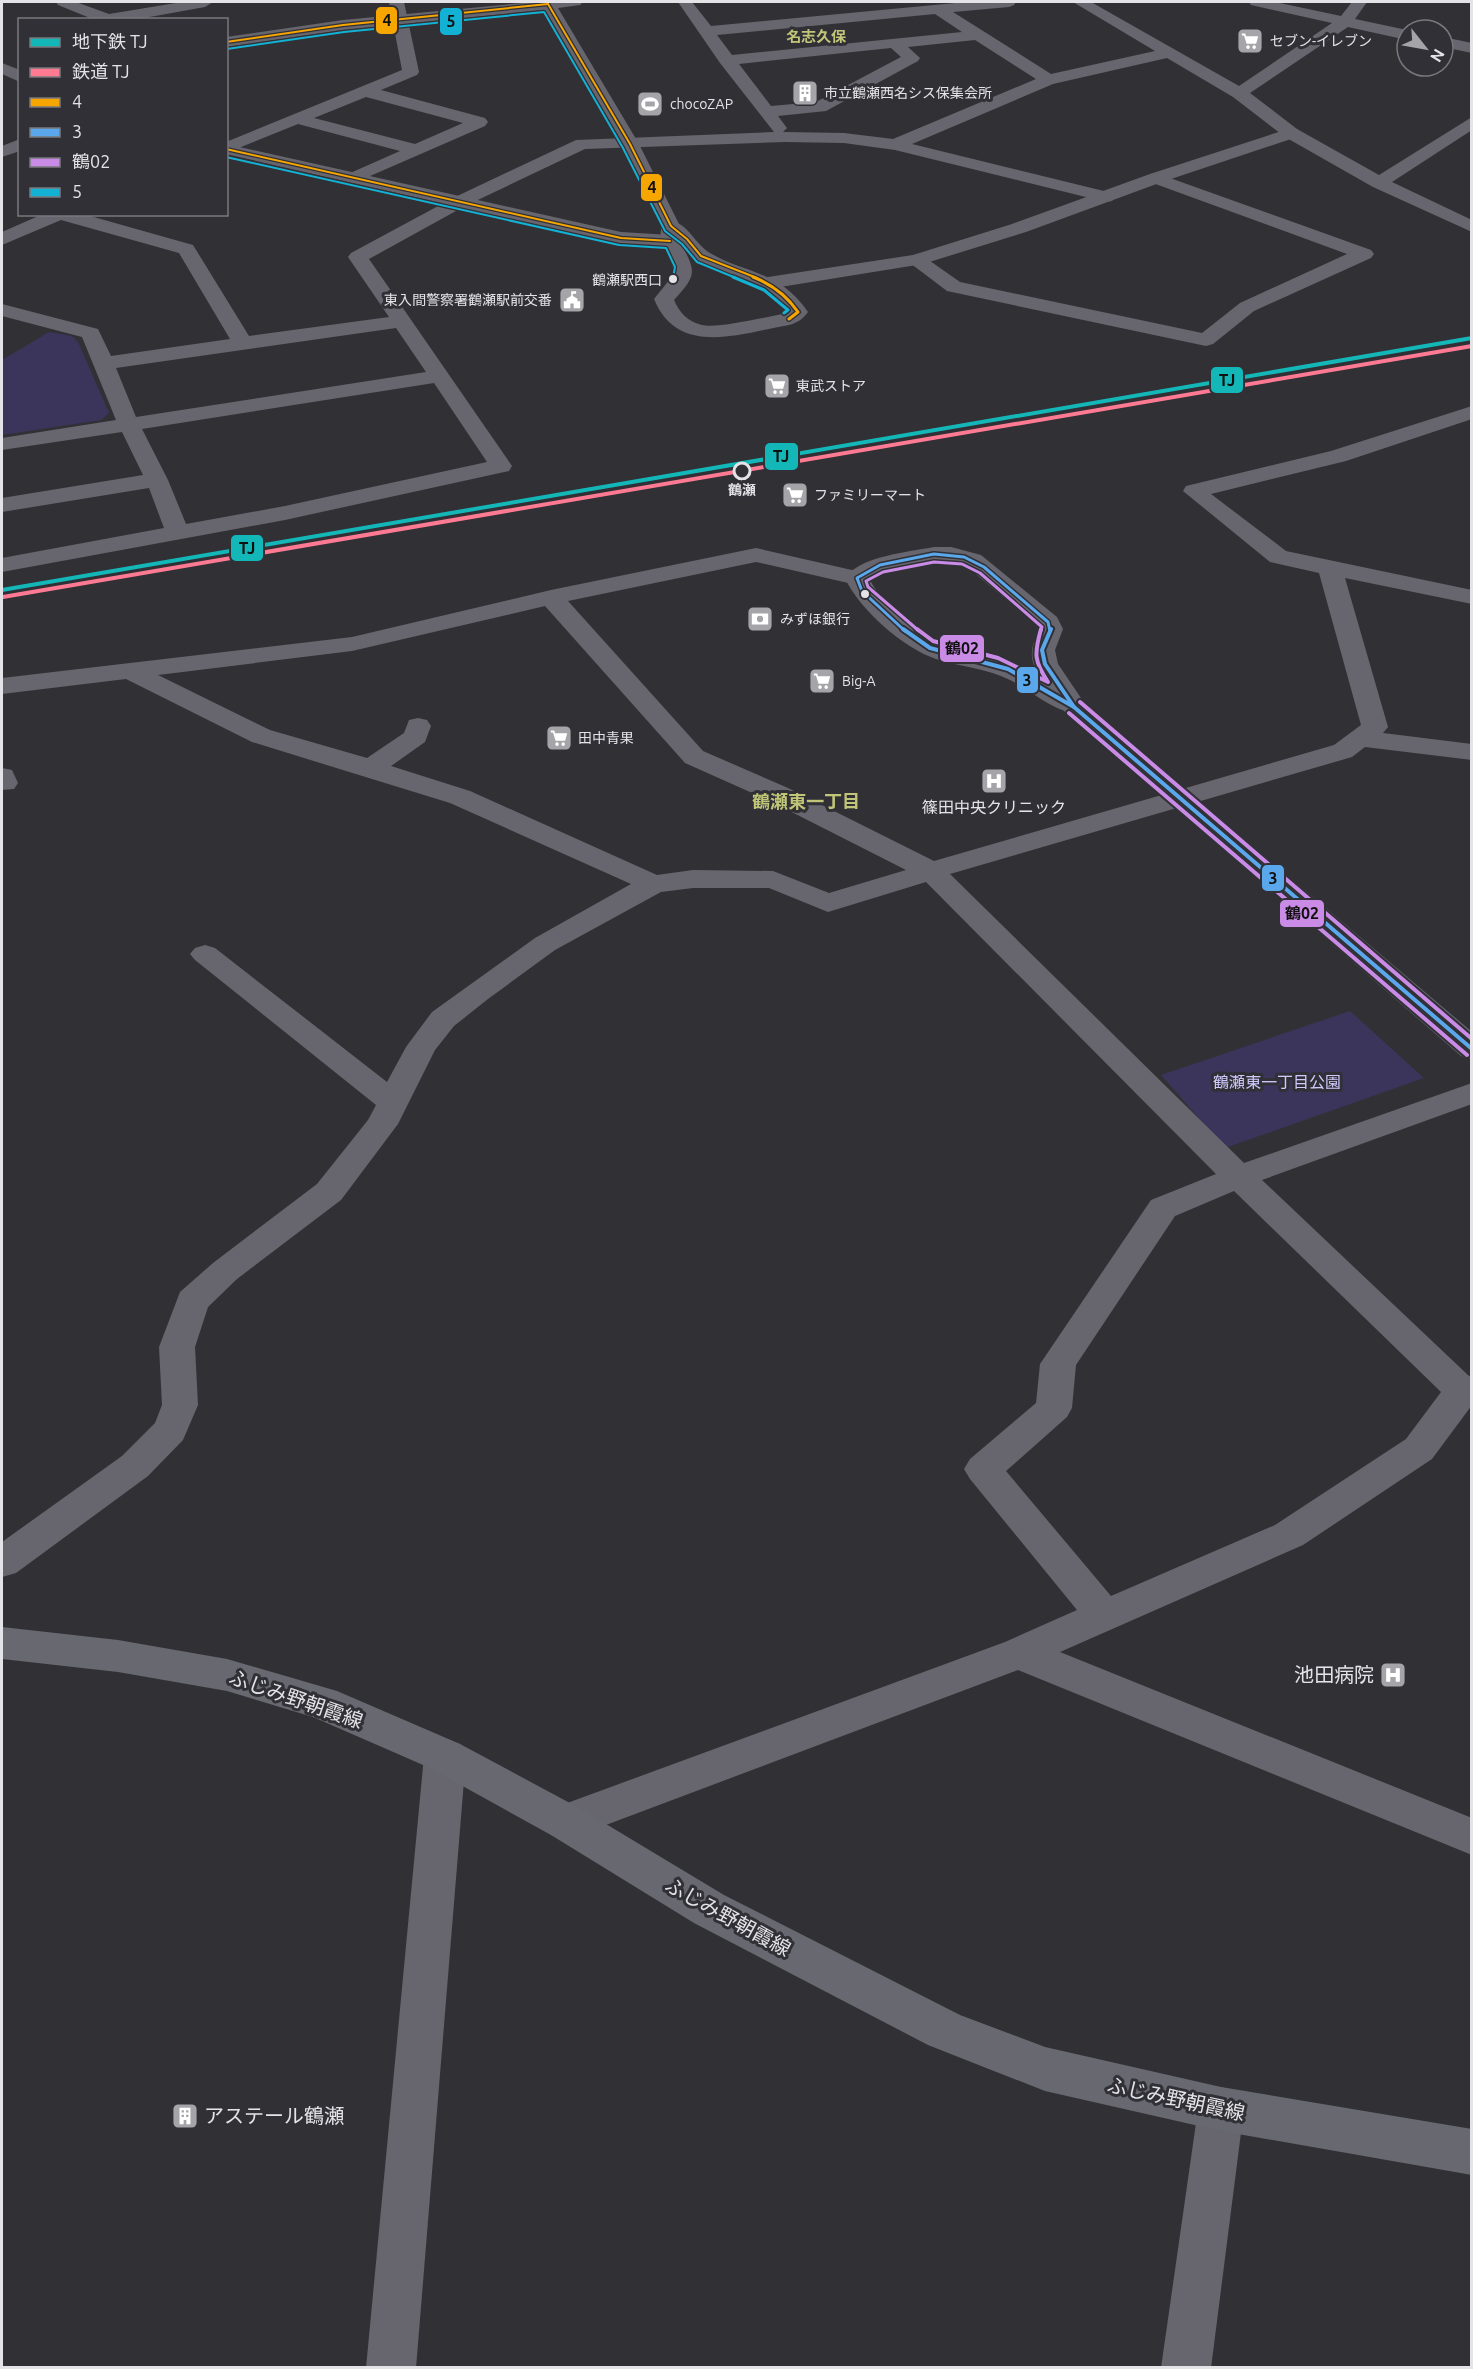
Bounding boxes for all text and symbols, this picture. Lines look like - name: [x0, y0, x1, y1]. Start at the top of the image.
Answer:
- line badge: 4: [375, 6, 398, 35]
- line badge: 5: [439, 7, 463, 36]
- text: 4: [382, 11, 392, 29]
- text: 5: [446, 12, 456, 30]
- legend: [18, 18, 228, 216]
- north arrow: [1395, 18, 1455, 78]
- supermarket icon: セブン-イレブン: [1235, 26, 1265, 56]
- district label: 名志久保: [786, 28, 847, 45]
- text: 地下鉄 TJ: [72, 31, 148, 51]
- place label: セブン-イレブン: [1270, 33, 1372, 49]
- text: N: [1427, 46, 1449, 65]
- text: 鉄道 TJ: [72, 61, 130, 81]
- building icon: 市立鶴瀬西名シス保集会所: [790, 78, 820, 108]
- place label: 市立鶴瀬西名シス保集会所: [824, 85, 992, 101]
- sports icon: chocoZAP: [635, 89, 665, 119]
- text: 4: [72, 91, 82, 111]
- place label: chocoZAP: [670, 96, 733, 112]
- text: 3: [72, 121, 82, 141]
- text: 鶴02: [72, 151, 110, 171]
- line badge: 4: [640, 173, 663, 202]
- text: 4: [647, 178, 657, 196]
- text: 5: [72, 181, 82, 201]
- place label: 鶴瀬駅西口: [592, 272, 662, 288]
- marker: 鶴瀬駅西口: [667, 273, 679, 285]
- public building icon: 東入間警察署鶴瀬駅前交番: [557, 285, 587, 315]
- place label: 東入間警察署鶴瀬駅前交番: [384, 292, 552, 308]
- line badge: TJ: [1210, 366, 1244, 394]
- supermarket icon: 東武ストア: [762, 371, 792, 401]
- text: TJ: [1219, 371, 1235, 389]
- place label: 東武ストア: [796, 378, 866, 394]
- line badge: TJ: [764, 442, 799, 471]
- text: TJ: [773, 447, 789, 465]
- marker: 鶴瀬: [733, 462, 751, 480]
- supermarket icon: ファミリーマート: [780, 480, 810, 510]
- place label: 鶴瀬: [728, 482, 756, 498]
- place label: ファミリーマート: [814, 487, 926, 503]
- line badge: TJ: [230, 534, 264, 562]
- text: TJ: [239, 539, 255, 557]
- unlabelled marker: [859, 588, 871, 600]
- bank icon: みずほ銀行: [745, 604, 775, 634]
- place label: みずほ銀行: [780, 611, 850, 627]
- line badge: 鶴02: [939, 634, 985, 663]
- text: 鶴02: [945, 639, 979, 657]
- supermarket icon: Big-A: [807, 666, 837, 696]
- line badge: 3: [1016, 666, 1039, 694]
- text: 3: [1022, 671, 1032, 689]
- place label: Big-A: [842, 673, 876, 689]
- supermarket icon: 田中青果: [544, 723, 574, 753]
- place label: 田中青果: [578, 730, 634, 746]
- hospital icon: 篠田中央クリニック: [979, 766, 1009, 796]
- district label: 鶴瀬東一丁目: [752, 791, 860, 811]
- place label: 篠田中央クリニック: [922, 798, 1066, 816]
- line badge: 3: [1261, 864, 1285, 892]
- text: 3: [1268, 869, 1278, 887]
- line badge: 鶴02: [1279, 899, 1325, 928]
- text: 鶴02: [1285, 904, 1319, 922]
- park label: 鶴瀬東一丁目公園: [1213, 1073, 1341, 1091]
- hospital icon: 池田病院: [1378, 1660, 1408, 1690]
- place label: 池田病院: [1294, 1663, 1374, 1686]
- street label: ふじみ野朝霞線: [226, 1665, 366, 1732]
- street label: ふじみ野朝霞線: [661, 1873, 795, 1961]
- street label: ふじみ野朝霞線: [1105, 2073, 1247, 2124]
- building icon: アステール鶴瀬: [170, 2101, 200, 2131]
- place label: アステール鶴瀬: [204, 2104, 344, 2127]

